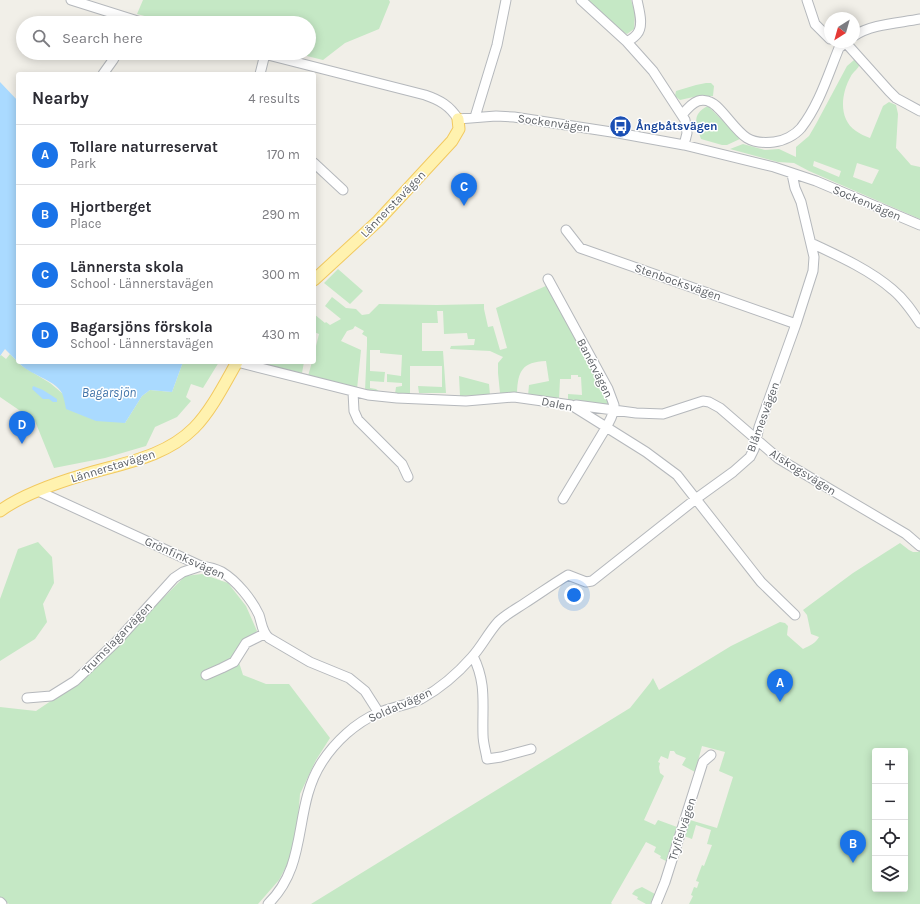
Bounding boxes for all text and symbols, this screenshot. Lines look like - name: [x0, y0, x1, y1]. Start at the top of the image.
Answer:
- north arrow: [824, 12, 860, 48]
- search box: [16, 16, 316, 60]
- icon: search: [30, 27, 52, 49]
- text: Search here: [62, 29, 143, 47]
- text: Nearby: [32, 88, 89, 108]
- text: 4 results: [248, 91, 300, 106]
- street label: Sockenvägen: [517, 111, 591, 135]
- bus stop icon: Ångbåtsvägen: [607, 113, 633, 139]
- place label: Ångbåtsvägen: [636, 119, 718, 133]
- text: Tollare naturreservat: [70, 138, 218, 156]
- text: A: [41, 147, 49, 162]
- text: 170 m: [267, 147, 300, 162]
- text: Park: [70, 156, 96, 171]
- street label: Lännerstavägen: [358, 168, 428, 240]
- pin: C: [451, 173, 477, 206]
- street label: Sockenvägen: [831, 182, 903, 224]
- text: Hjortberget: [70, 198, 151, 216]
- text: B: [41, 207, 49, 222]
- text: 290 m: [262, 207, 300, 222]
- text: Place: [70, 216, 101, 231]
- text: Lännersta skola: [70, 258, 184, 276]
- street label: Stenbocksvägen: [633, 261, 723, 303]
- text: C: [41, 267, 49, 282]
- text: 300 m: [262, 267, 300, 282]
- text: School · Lännerstavägen: [70, 276, 213, 291]
- text: Bagarsjöns förskola: [70, 318, 213, 336]
- text: D: [41, 327, 49, 342]
- text: 430 m: [262, 327, 300, 342]
- text: School · Lännerstavägen: [70, 336, 213, 351]
- street label: Banérvägen: [574, 336, 616, 400]
- street label: Blåmesvägen: [744, 380, 782, 454]
- water label: Bagarsjön: [82, 385, 136, 400]
- street label: Dalen: [540, 394, 574, 414]
- pin: D: [9, 411, 35, 444]
- street label: Alskogsvägen: [767, 446, 839, 498]
- street label: Lännerstavägen: [69, 447, 157, 485]
- street label: Grönfinksvägen: [143, 534, 227, 582]
- your location: [564, 585, 584, 605]
- street label: Trumslagarvägen: [79, 599, 155, 677]
- pin: A: [767, 669, 793, 702]
- street label: Soldatvägen: [366, 685, 434, 725]
- map controls: [872, 748, 908, 892]
- button: +: [872, 748, 908, 784]
- button: −: [872, 784, 908, 820]
- street label: Tryffelvägen: [665, 796, 699, 862]
- button: locate: [872, 820, 908, 856]
- pin: B: [840, 830, 866, 863]
- button: layers: [872, 856, 908, 892]

